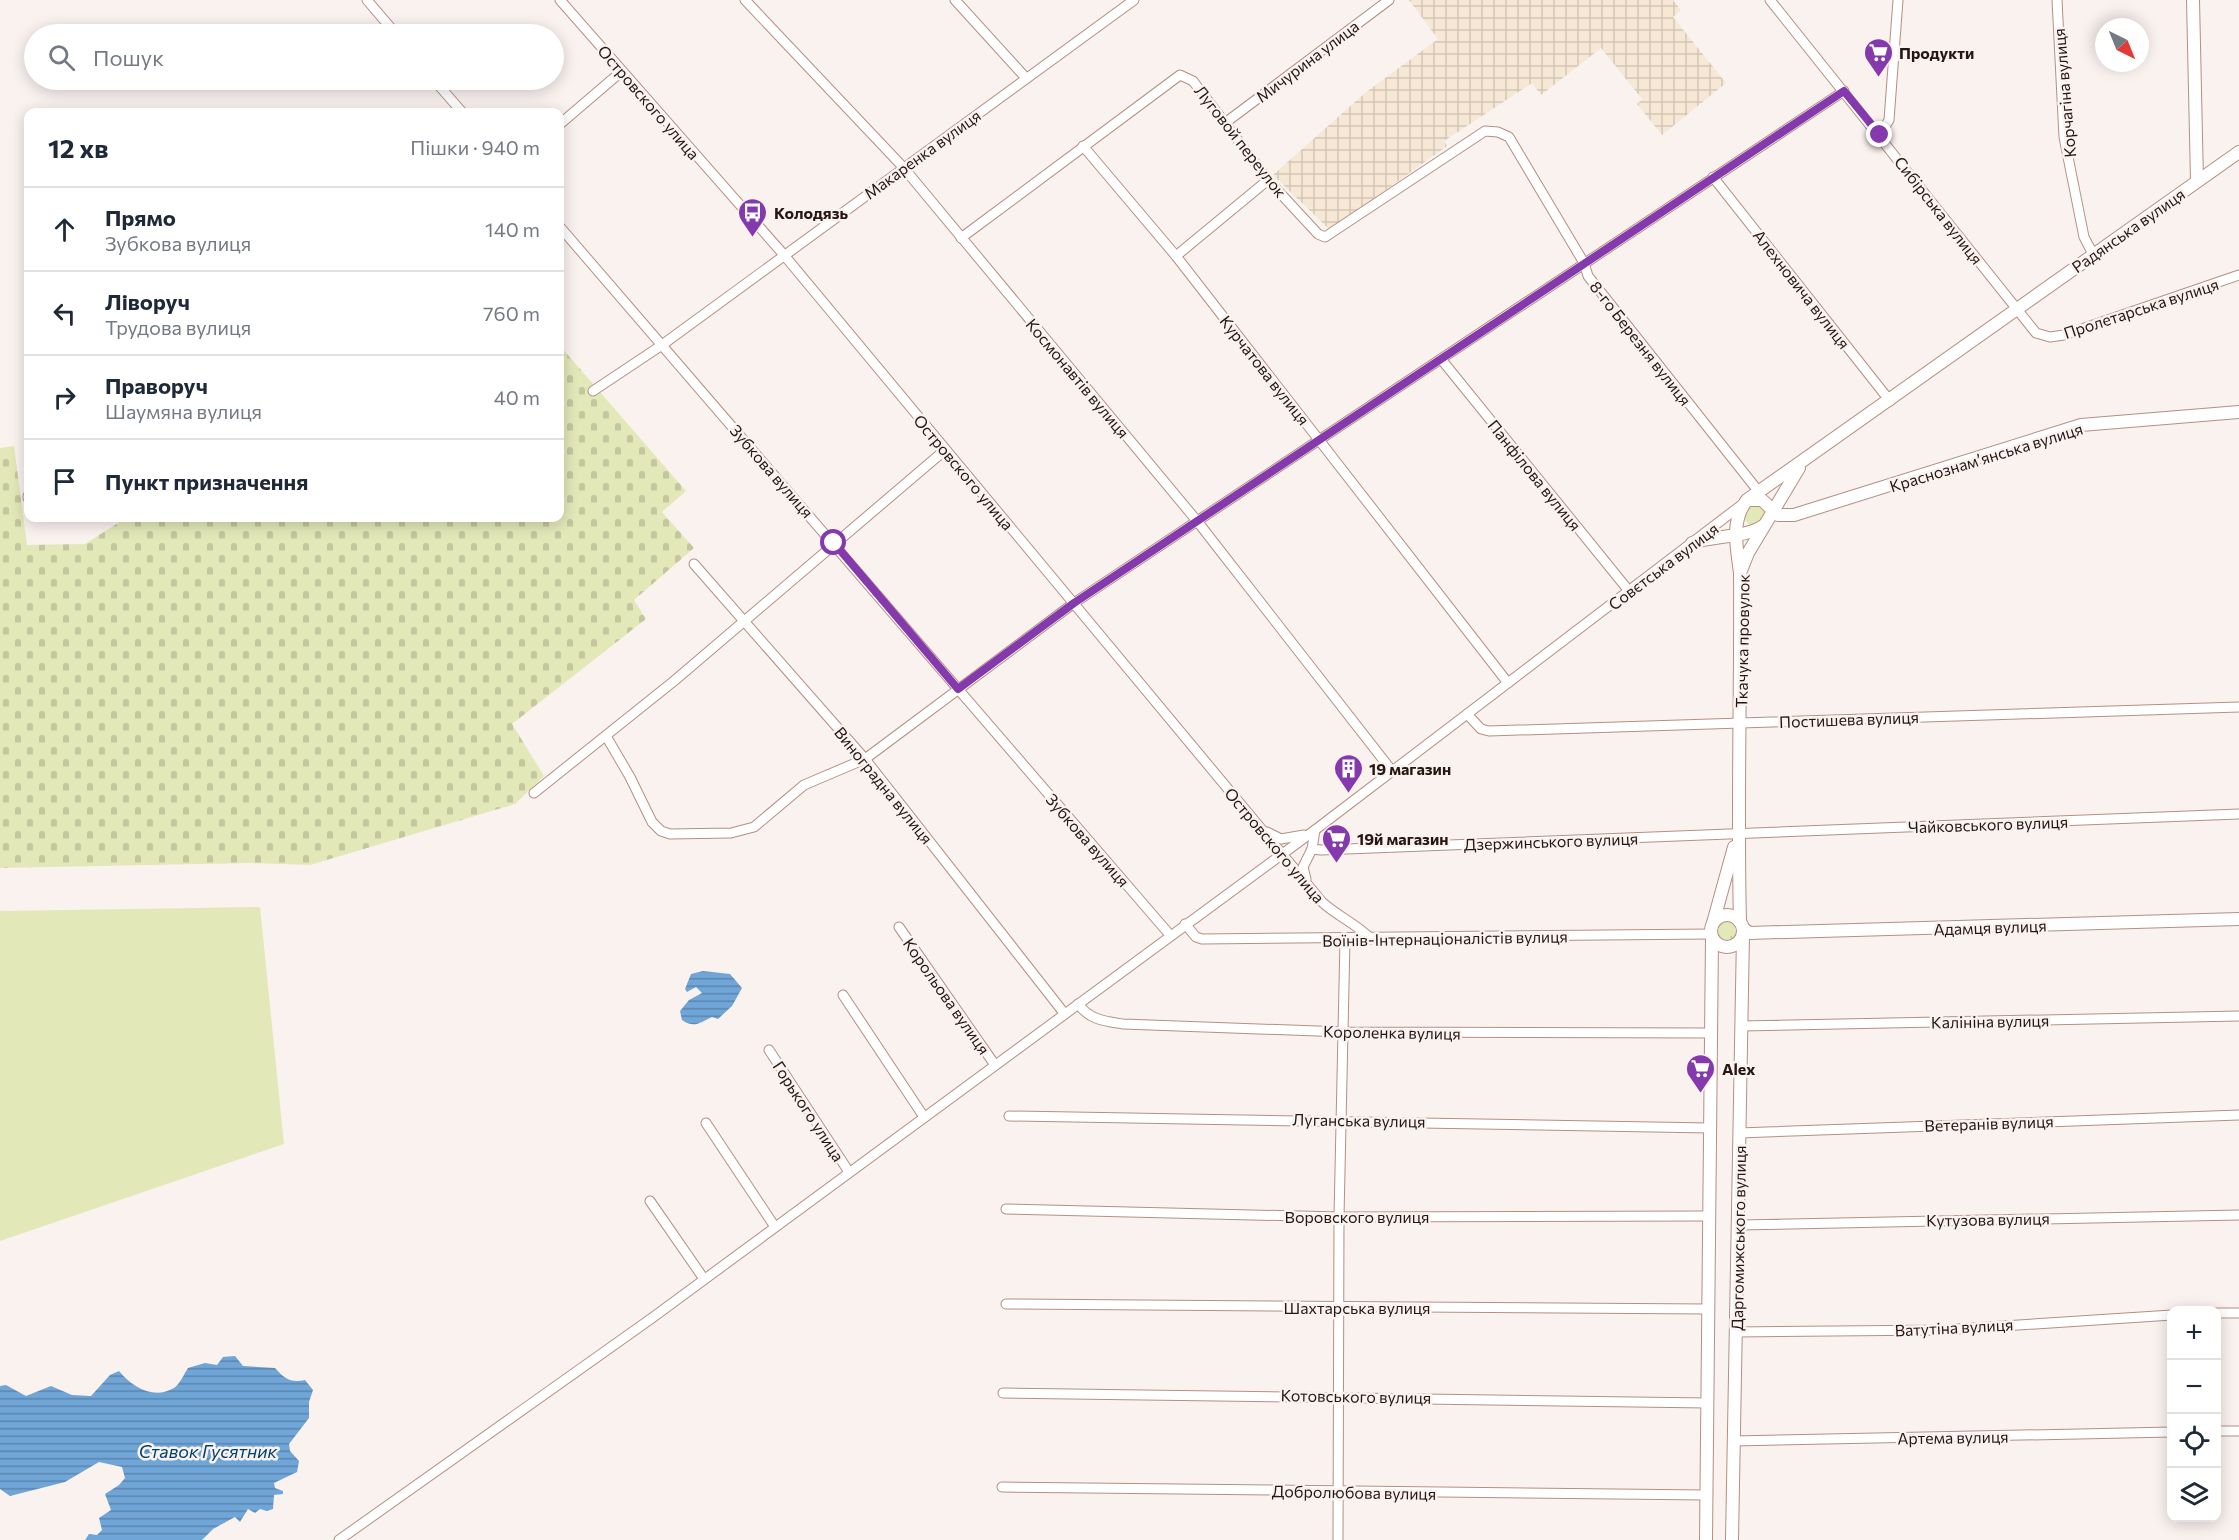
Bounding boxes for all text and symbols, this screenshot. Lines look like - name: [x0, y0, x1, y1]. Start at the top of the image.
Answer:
- street label: Мичурина улица: [1252, 16, 1362, 106]
- north arrow: [2095, 18, 2149, 72]
- search box: [24, 24, 564, 90]
- street label: Корчагіна вулиця: [2049, 28, 2079, 158]
- supermarket icon: Продукти: [1862, 36, 1894, 78]
- icon: search: [45, 41, 78, 74]
- street label: Островского улица: [594, 41, 704, 163]
- place label: Продукти: [1899, 43, 1974, 62]
- text: Пошук: [93, 44, 164, 71]
- street label: Луговой переулок: [1191, 81, 1291, 201]
- street label: Макаренка вулиця: [860, 105, 984, 203]
- route end: [1866, 121, 1892, 147]
- text: 12 хв: [48, 132, 109, 163]
- text: Пішки · 940 m: [410, 135, 540, 159]
- street label: Сибірська вулиця: [1891, 152, 1987, 268]
- street label: Радянська вулиця: [2068, 184, 2188, 276]
- bus stop icon: Колодязь: [737, 196, 769, 238]
- place label: Колодязь: [774, 203, 849, 222]
- text: Прямо: [105, 204, 176, 231]
- icon: ahead: [48, 213, 81, 246]
- text: 140 m: [485, 217, 540, 241]
- street label: Алехновича вулиця: [1750, 226, 1854, 352]
- text: Зубкова вулиця: [105, 231, 251, 255]
- street label: Пролетарська вулиця: [2061, 274, 2221, 342]
- street label: 8-го Березня вулиця: [1586, 277, 1696, 409]
- text: Ліворуч: [105, 288, 190, 315]
- icon: left: [48, 297, 81, 330]
- text: 760 m: [483, 301, 540, 325]
- street label: Курчатова вулиця: [1216, 311, 1314, 429]
- street label: Космонавтів вулиця: [1023, 314, 1133, 442]
- text: Трудова вулиця: [105, 315, 251, 339]
- text: Праворуч: [105, 372, 208, 399]
- icon: right: [48, 381, 81, 414]
- text: 40 m: [494, 385, 540, 409]
- text: Шаумяна вулиця: [105, 399, 262, 423]
- street label: Островского улица: [910, 410, 1018, 534]
- street label: Панфілова вулиця: [1484, 416, 1586, 534]
- street label: Краснознамʼянська вулиця: [1887, 419, 2085, 495]
- street label: Зубкова вулиця: [726, 421, 818, 521]
- icon: arrive: [48, 465, 81, 498]
- text: Пункт призначення: [105, 468, 308, 495]
- street label: Совєтська вулиця: [1604, 518, 1722, 614]
- route start: [820, 529, 846, 555]
- street label: Ткачука провулок: [1731, 573, 1753, 708]
- street label: Постишева вулиця: [1779, 707, 1919, 731]
- street label: Виноградна вулиця: [831, 723, 937, 847]
- building icon: 19 магазин: [1332, 752, 1364, 794]
- place label: 19 магазин: [1369, 759, 1451, 778]
- street label: Островского улица: [1221, 783, 1329, 907]
- street label: Зубкова вулиця: [1042, 790, 1134, 890]
- street label: Чайковського вулиця: [1908, 812, 2068, 836]
- supermarket icon: 19й магазин: [1320, 822, 1352, 864]
- street label: Дзержинського вулиця: [1463, 828, 1639, 854]
- place label: 19й магазин: [1357, 829, 1449, 848]
- street label: Адамця вулиця: [1933, 916, 2047, 938]
- street label: Воїнів-Інтернаціоналістів вулиця: [1322, 926, 1568, 950]
- street label: Корольова вулиця: [900, 934, 994, 1058]
- street label: Калініна вулиця: [1931, 1010, 2049, 1032]
- street label: Короленка вулиця: [1323, 1021, 1461, 1043]
- supermarket icon: Alex: [1685, 1052, 1717, 1094]
- street label: Горького улица: [769, 1057, 849, 1165]
- place label: Alex: [1722, 1059, 1755, 1078]
- street label: Луганська вулиця: [1292, 1109, 1426, 1131]
- street label: Ветеранів вулиця: [1924, 1111, 2054, 1135]
- street label: Даргомижського вулиця: [1727, 1145, 1749, 1331]
- street label: Воровского вулиця: [1285, 1207, 1429, 1226]
- street label: Кутузова вулиця: [1926, 1208, 2050, 1230]
- street label: Шахтарська вулиця: [1283, 1298, 1431, 1317]
- map controls: [2167, 1306, 2221, 1522]
- button: +: [2167, 1306, 2221, 1360]
- street label: Ватутіна вулиця: [1894, 1314, 2014, 1340]
- button: −: [2167, 1360, 2221, 1414]
- street label: Котовського вулиця: [1280, 1385, 1432, 1407]
- button: locate: [2167, 1414, 2221, 1468]
- street label: Артема вулиця: [1897, 1427, 2009, 1447]
- water label: Ставок Гусятник: [139, 1440, 278, 1462]
- button: layers: [2167, 1468, 2221, 1522]
- street label: Добролюбова вулиця: [1272, 1481, 1436, 1503]

